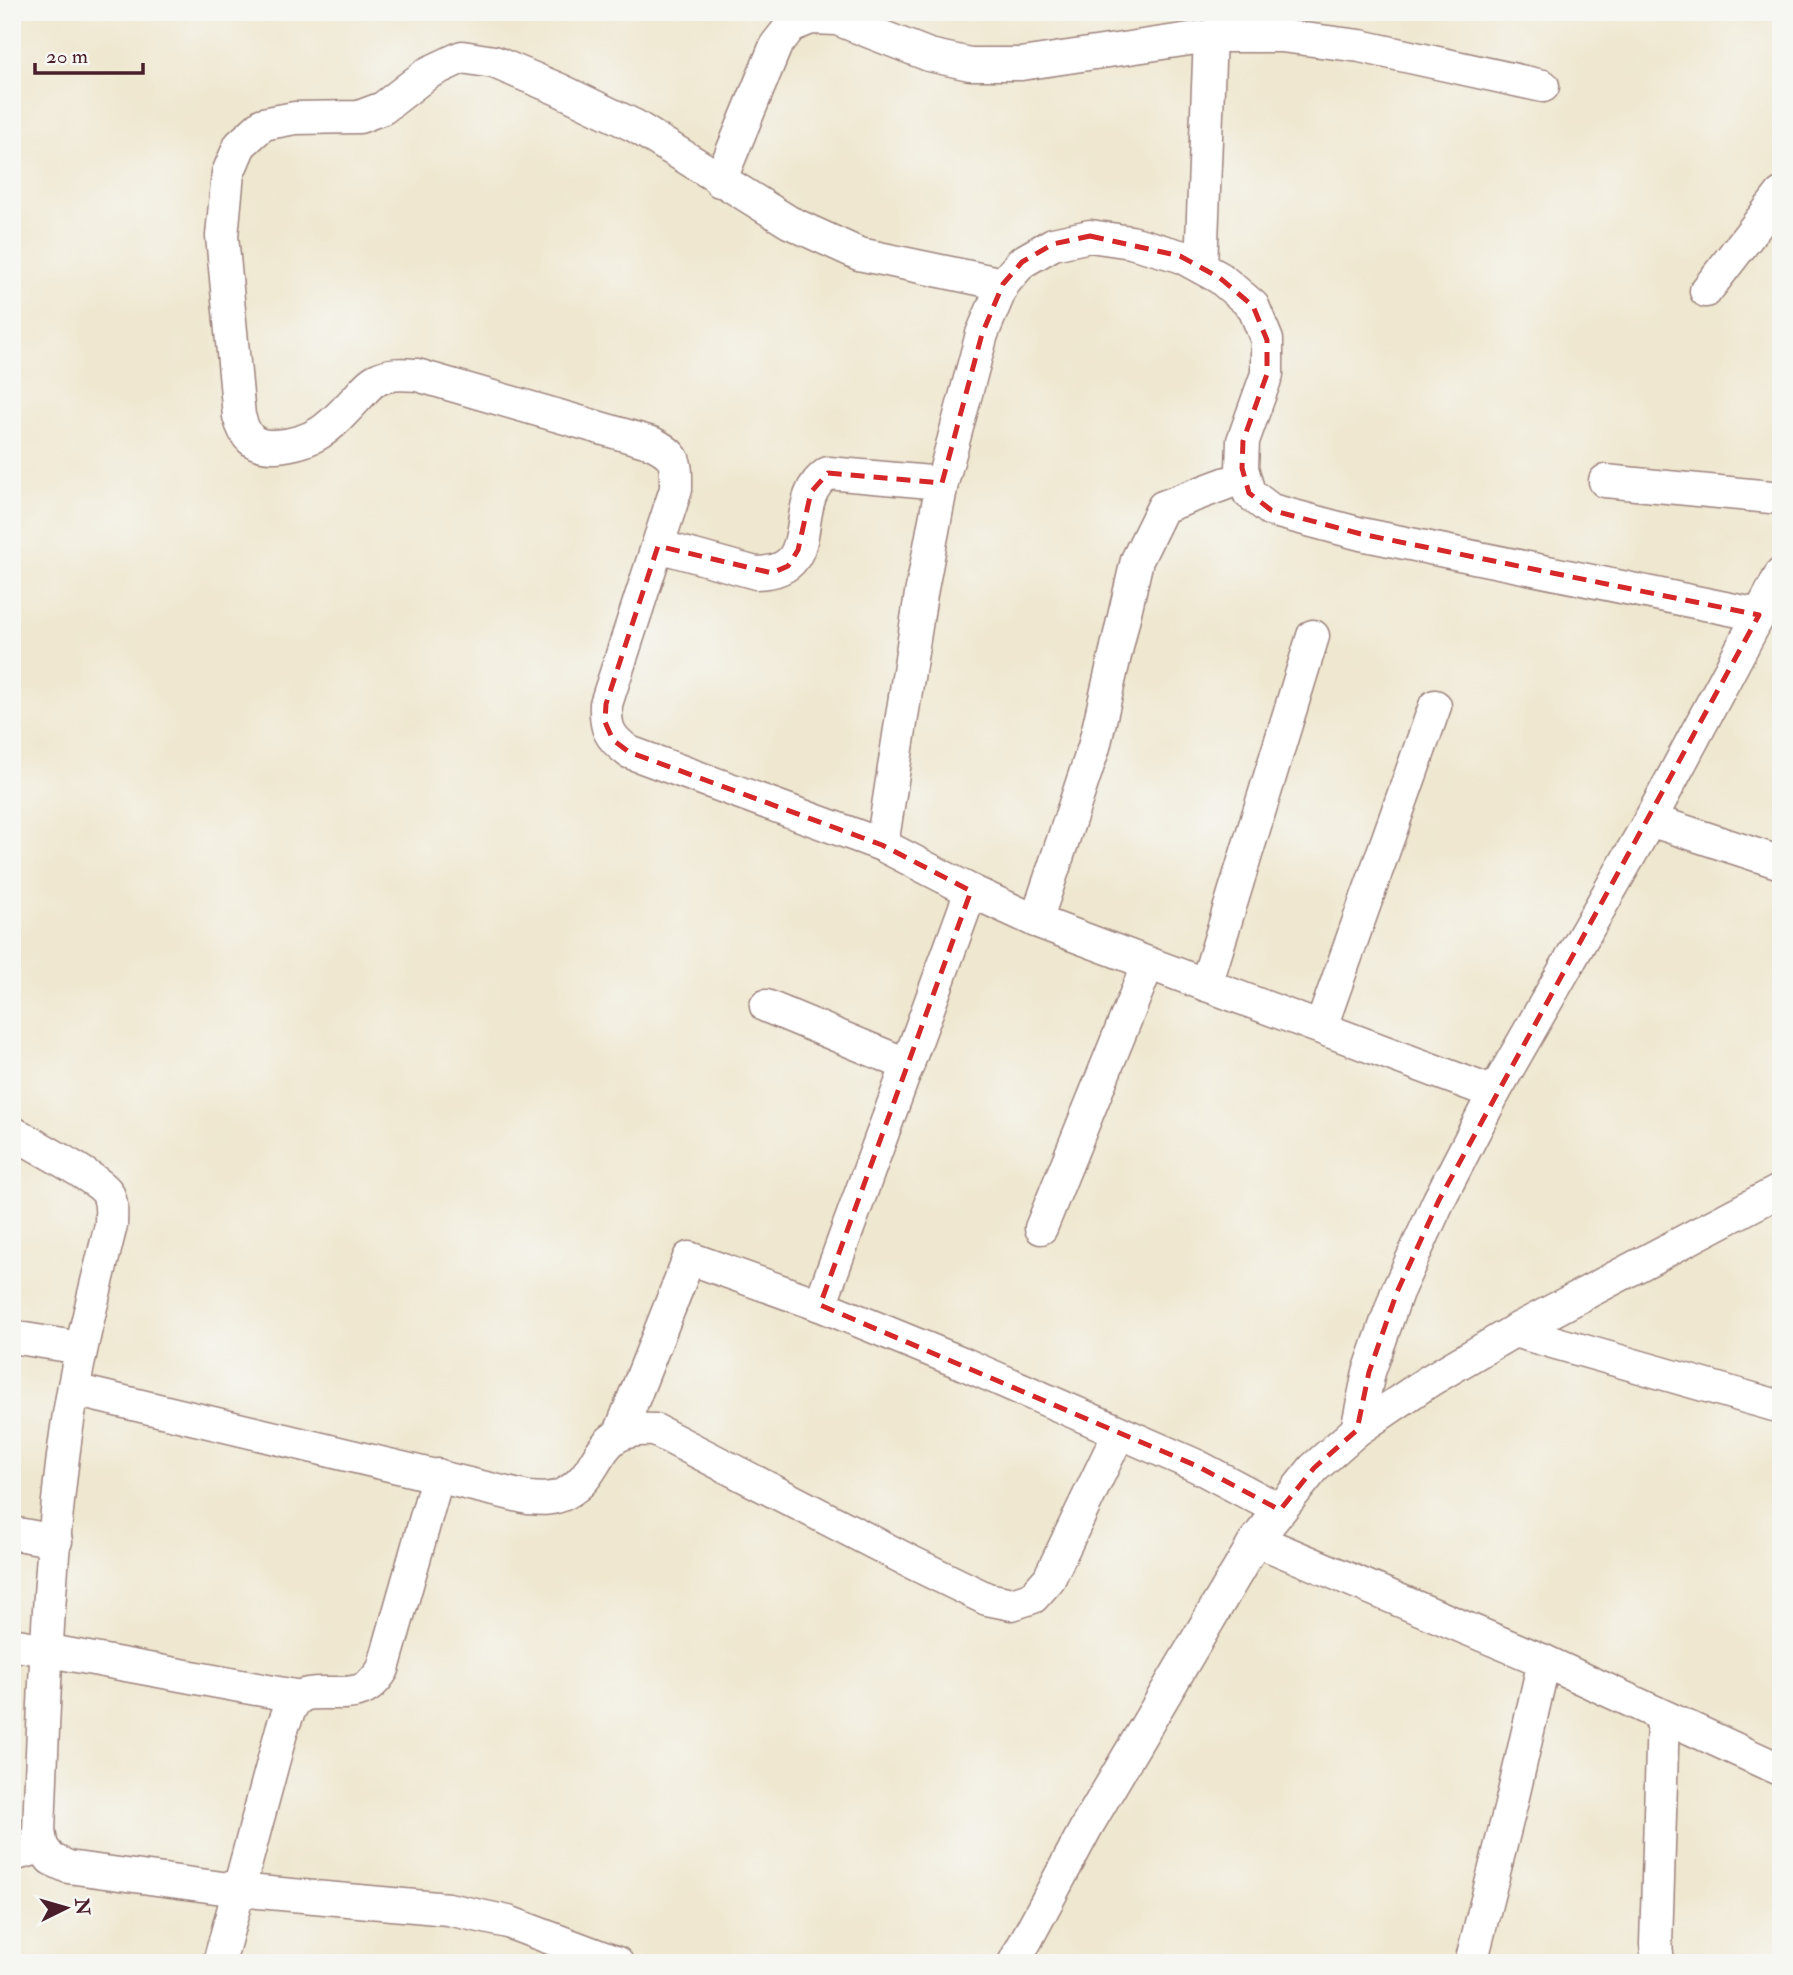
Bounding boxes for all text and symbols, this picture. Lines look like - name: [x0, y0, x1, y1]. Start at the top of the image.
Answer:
- scale bar: [35, 32, 144, 76]
- text: 20 m: [46, 43, 88, 70]
- north arrow: [32, 1874, 102, 1944]
- text: N: [69, 1896, 95, 1917]

